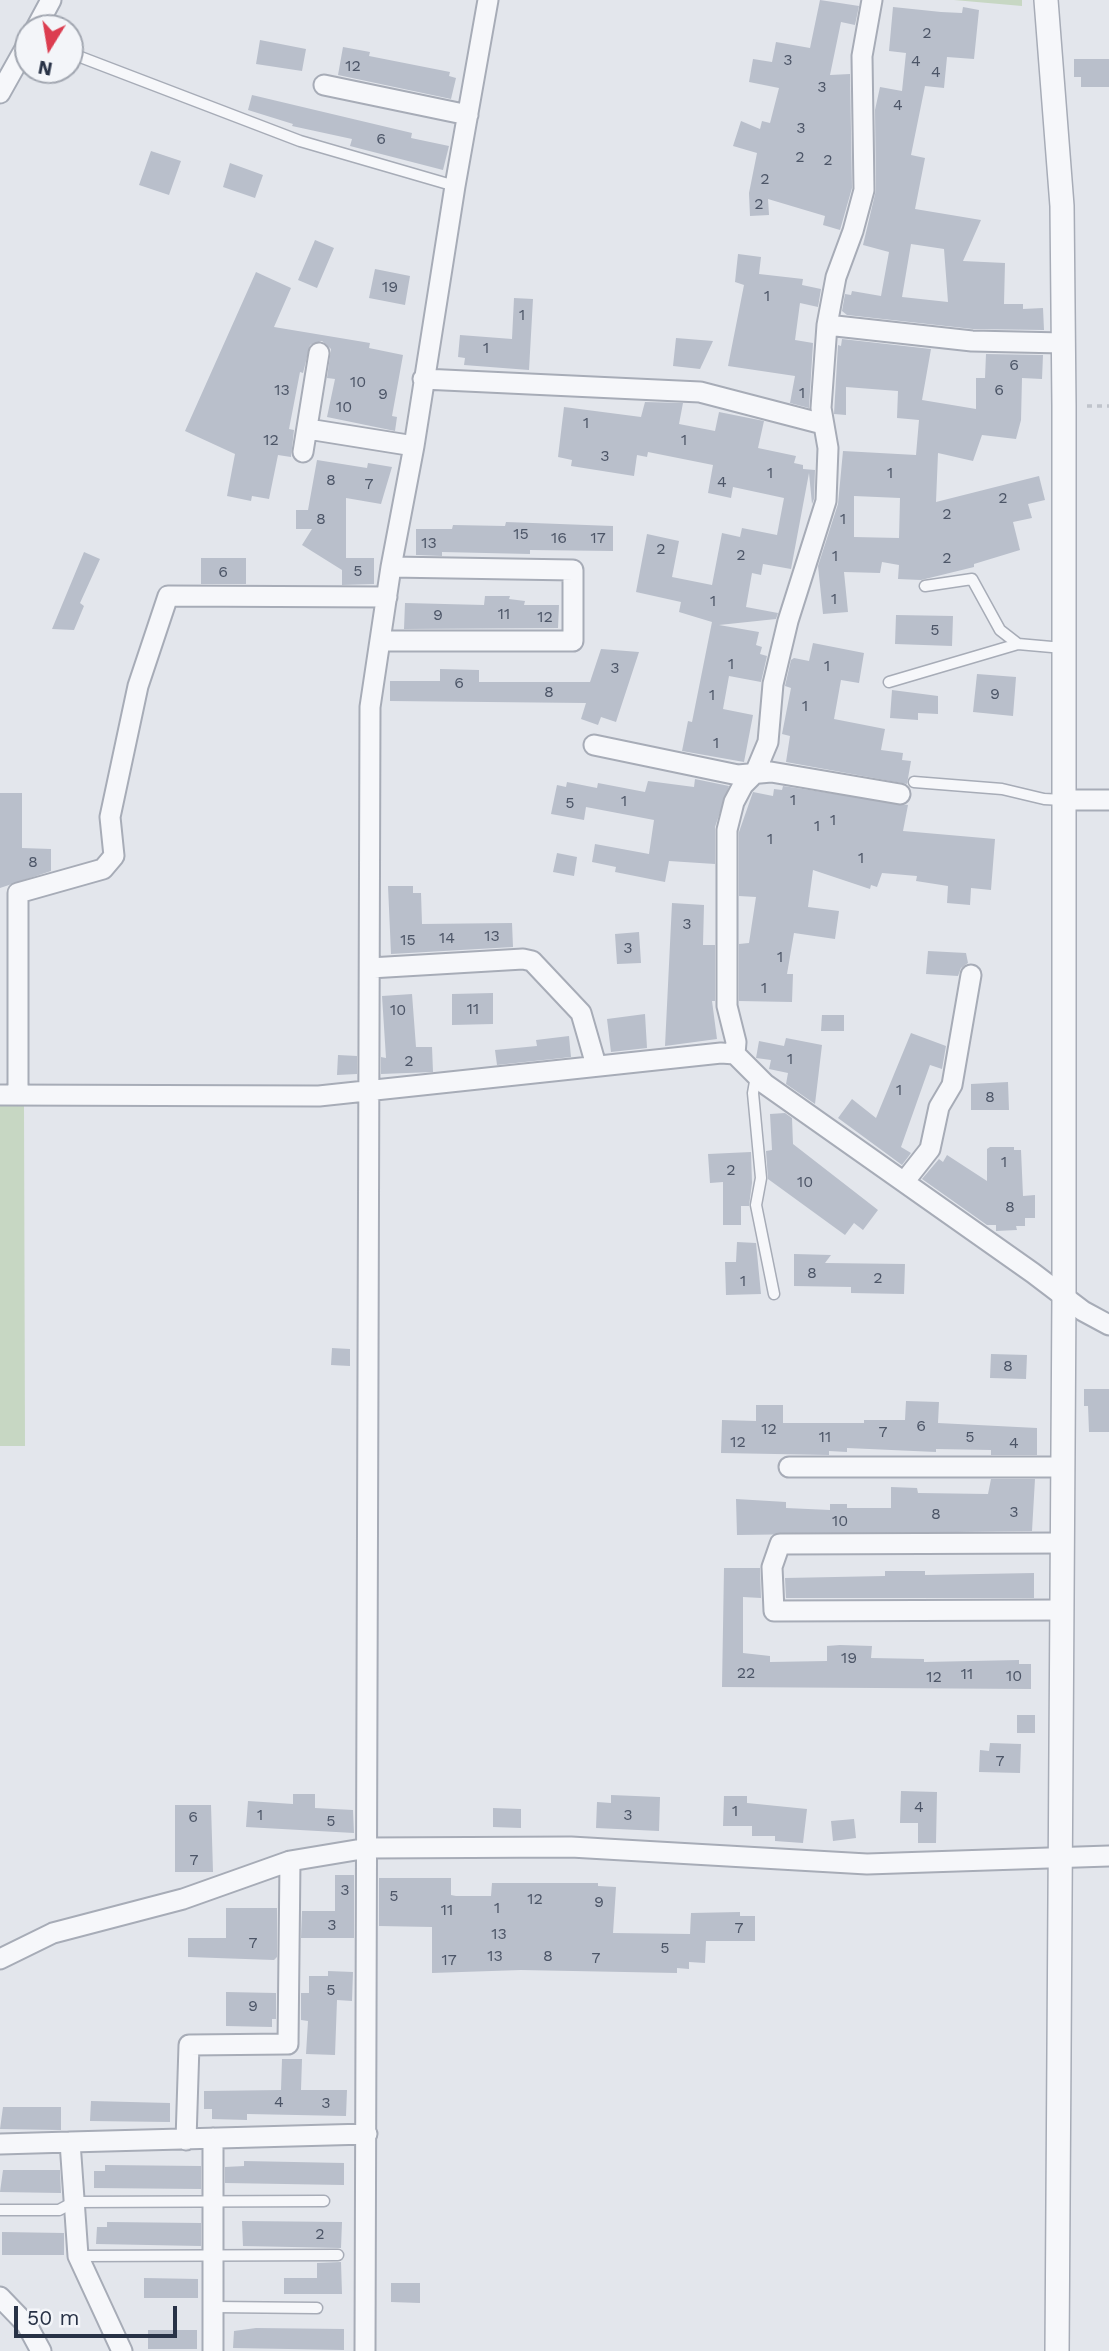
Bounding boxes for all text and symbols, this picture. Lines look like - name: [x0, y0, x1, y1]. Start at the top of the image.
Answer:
- north arrow: [14, 14, 84, 84]
- house number: 2: [922, 23, 932, 43]
- house number: 3: [783, 50, 793, 70]
- house number: 4: [911, 51, 921, 71]
- text: N: [36, 56, 54, 81]
- house number: 12: [345, 56, 361, 76]
- house number: 4: [931, 62, 941, 82]
- house number: 3: [817, 77, 827, 97]
- house number: 4: [893, 95, 903, 115]
- house number: 3: [796, 118, 806, 138]
- house number: 6: [376, 129, 386, 149]
- house number: 2: [795, 147, 805, 167]
- house number: 2: [823, 150, 833, 170]
- house number: 2: [760, 169, 770, 189]
- house number: 2: [754, 194, 764, 214]
- house number: 19: [382, 277, 398, 297]
- house number: 1: [764, 286, 770, 306]
- house number: 1: [519, 305, 525, 325]
- house number: 1: [483, 338, 489, 358]
- house number: 6: [1009, 355, 1019, 375]
- house number: 10: [350, 372, 366, 392]
- house number: 13: [274, 380, 290, 400]
- house number: 6: [994, 380, 1004, 400]
- house number: 1: [799, 383, 805, 403]
- house number: 9: [378, 384, 388, 404]
- house number: 10: [336, 397, 352, 417]
- house number: 1: [583, 413, 589, 433]
- house number: 12: [263, 430, 279, 450]
- house number: 1: [681, 430, 687, 450]
- house number: 3: [600, 446, 610, 466]
- house number: 1: [767, 463, 773, 483]
- house number: 1: [887, 463, 893, 483]
- house number: 8: [326, 470, 336, 490]
- house number: 4: [717, 472, 727, 492]
- house number: 7: [365, 474, 373, 494]
- house number: 2: [998, 488, 1008, 508]
- house number: 2: [942, 504, 952, 524]
- house number: 8: [316, 509, 326, 529]
- house number: 1: [840, 509, 846, 529]
- house number: 15: [513, 524, 529, 544]
- house number: 16: [551, 528, 567, 548]
- house number: 17: [590, 528, 606, 548]
- house number: 13: [421, 533, 437, 553]
- house number: 2: [656, 539, 666, 559]
- house number: 2: [736, 545, 746, 565]
- house number: 1: [832, 546, 838, 566]
- house number: 2: [942, 548, 952, 568]
- house number: 5: [353, 561, 363, 581]
- house number: 6: [218, 562, 228, 582]
- house number: 1: [831, 589, 837, 609]
- house number: 1: [710, 591, 716, 611]
- house number: 11: [498, 604, 510, 624]
- house number: 9: [433, 605, 443, 625]
- house number: 12: [537, 607, 553, 627]
- house number: 5: [930, 620, 940, 640]
- house number: 1: [728, 654, 734, 674]
- house number: 1: [824, 656, 830, 676]
- house number: 3: [610, 658, 620, 678]
- house number: 6: [454, 673, 464, 693]
- house number: 8: [544, 682, 554, 702]
- house number: 9: [990, 684, 1000, 704]
- house number: 1: [709, 685, 715, 705]
- house number: 1: [802, 696, 808, 716]
- house number: 1: [713, 733, 719, 753]
- house number: 1: [790, 790, 796, 810]
- house number: 1: [621, 791, 627, 811]
- house number: 5: [565, 793, 575, 813]
- house number: 1: [830, 810, 836, 830]
- house number: 1: [814, 816, 820, 836]
- house number: 1: [767, 829, 773, 849]
- house number: 1: [858, 848, 864, 868]
- house number: 8: [28, 852, 38, 872]
- house number: 3: [682, 914, 692, 934]
- house number: 13: [484, 926, 500, 946]
- house number: 14: [439, 928, 455, 948]
- house number: 15: [400, 930, 416, 950]
- house number: 3: [623, 938, 633, 958]
- house number: 1: [777, 947, 783, 967]
- house number: 1: [761, 978, 767, 998]
- house number: 11: [467, 999, 479, 1019]
- house number: 10: [390, 1000, 406, 1020]
- house number: 1: [787, 1049, 793, 1069]
- house number: 2: [404, 1051, 414, 1071]
- house number: 1: [896, 1080, 902, 1100]
- house number: 8: [985, 1087, 995, 1107]
- house number: 1: [1001, 1152, 1007, 1172]
- house number: 2: [726, 1160, 736, 1180]
- house number: 10: [797, 1172, 813, 1192]
- house number: 8: [1005, 1197, 1015, 1217]
- house number: 8: [807, 1263, 817, 1283]
- house number: 2: [873, 1268, 883, 1288]
- house number: 1: [740, 1271, 746, 1291]
- house number: 8: [1003, 1356, 1013, 1376]
- house number: 6: [916, 1416, 926, 1436]
- house number: 12: [761, 1419, 777, 1439]
- house number: 7: [879, 1422, 887, 1442]
- house number: 11: [819, 1427, 831, 1447]
- house number: 5: [965, 1427, 975, 1447]
- house number: 12: [730, 1432, 746, 1452]
- house number: 4: [1009, 1433, 1019, 1453]
- house number: 3: [1009, 1502, 1019, 1522]
- house number: 8: [931, 1504, 941, 1524]
- house number: 10: [832, 1511, 848, 1531]
- house number: 19: [841, 1648, 857, 1668]
- house number: 22: [737, 1663, 755, 1683]
- house number: 11: [961, 1664, 973, 1684]
- house number: 10: [1006, 1666, 1022, 1686]
- house number: 12: [926, 1667, 942, 1687]
- house number: 7: [996, 1751, 1004, 1771]
- house number: 4: [914, 1797, 924, 1817]
- house number: 1: [732, 1801, 738, 1821]
- house number: 1: [257, 1805, 263, 1825]
- house number: 3: [623, 1805, 633, 1825]
- house number: 6: [188, 1807, 198, 1827]
- house number: 5: [326, 1811, 336, 1831]
- house number: 7: [190, 1850, 198, 1870]
- house number: 3: [340, 1880, 350, 1900]
- house number: 5: [389, 1886, 399, 1906]
- house number: 12: [527, 1889, 543, 1909]
- house number: 9: [594, 1892, 604, 1912]
- house number: 1: [494, 1898, 500, 1918]
- house number: 11: [441, 1900, 453, 1920]
- house number: 3: [327, 1915, 337, 1935]
- house number: 7: [735, 1918, 743, 1938]
- house number: 13: [491, 1924, 507, 1944]
- house number: 7: [249, 1933, 257, 1953]
- house number: 5: [660, 1938, 670, 1958]
- house number: 13: [487, 1946, 503, 1966]
- house number: 8: [543, 1946, 553, 1966]
- house number: 7: [592, 1948, 600, 1968]
- house number: 17: [441, 1950, 457, 1970]
- house number: 5: [326, 1980, 336, 2000]
- house number: 9: [248, 1996, 258, 2016]
- house number: 4: [274, 2092, 284, 2112]
- house number: 3: [321, 2093, 331, 2113]
- house number: 2: [315, 2224, 325, 2244]
- scale bar: [18, 2292, 180, 2336]
- text: 50 m: [27, 2305, 79, 2330]

